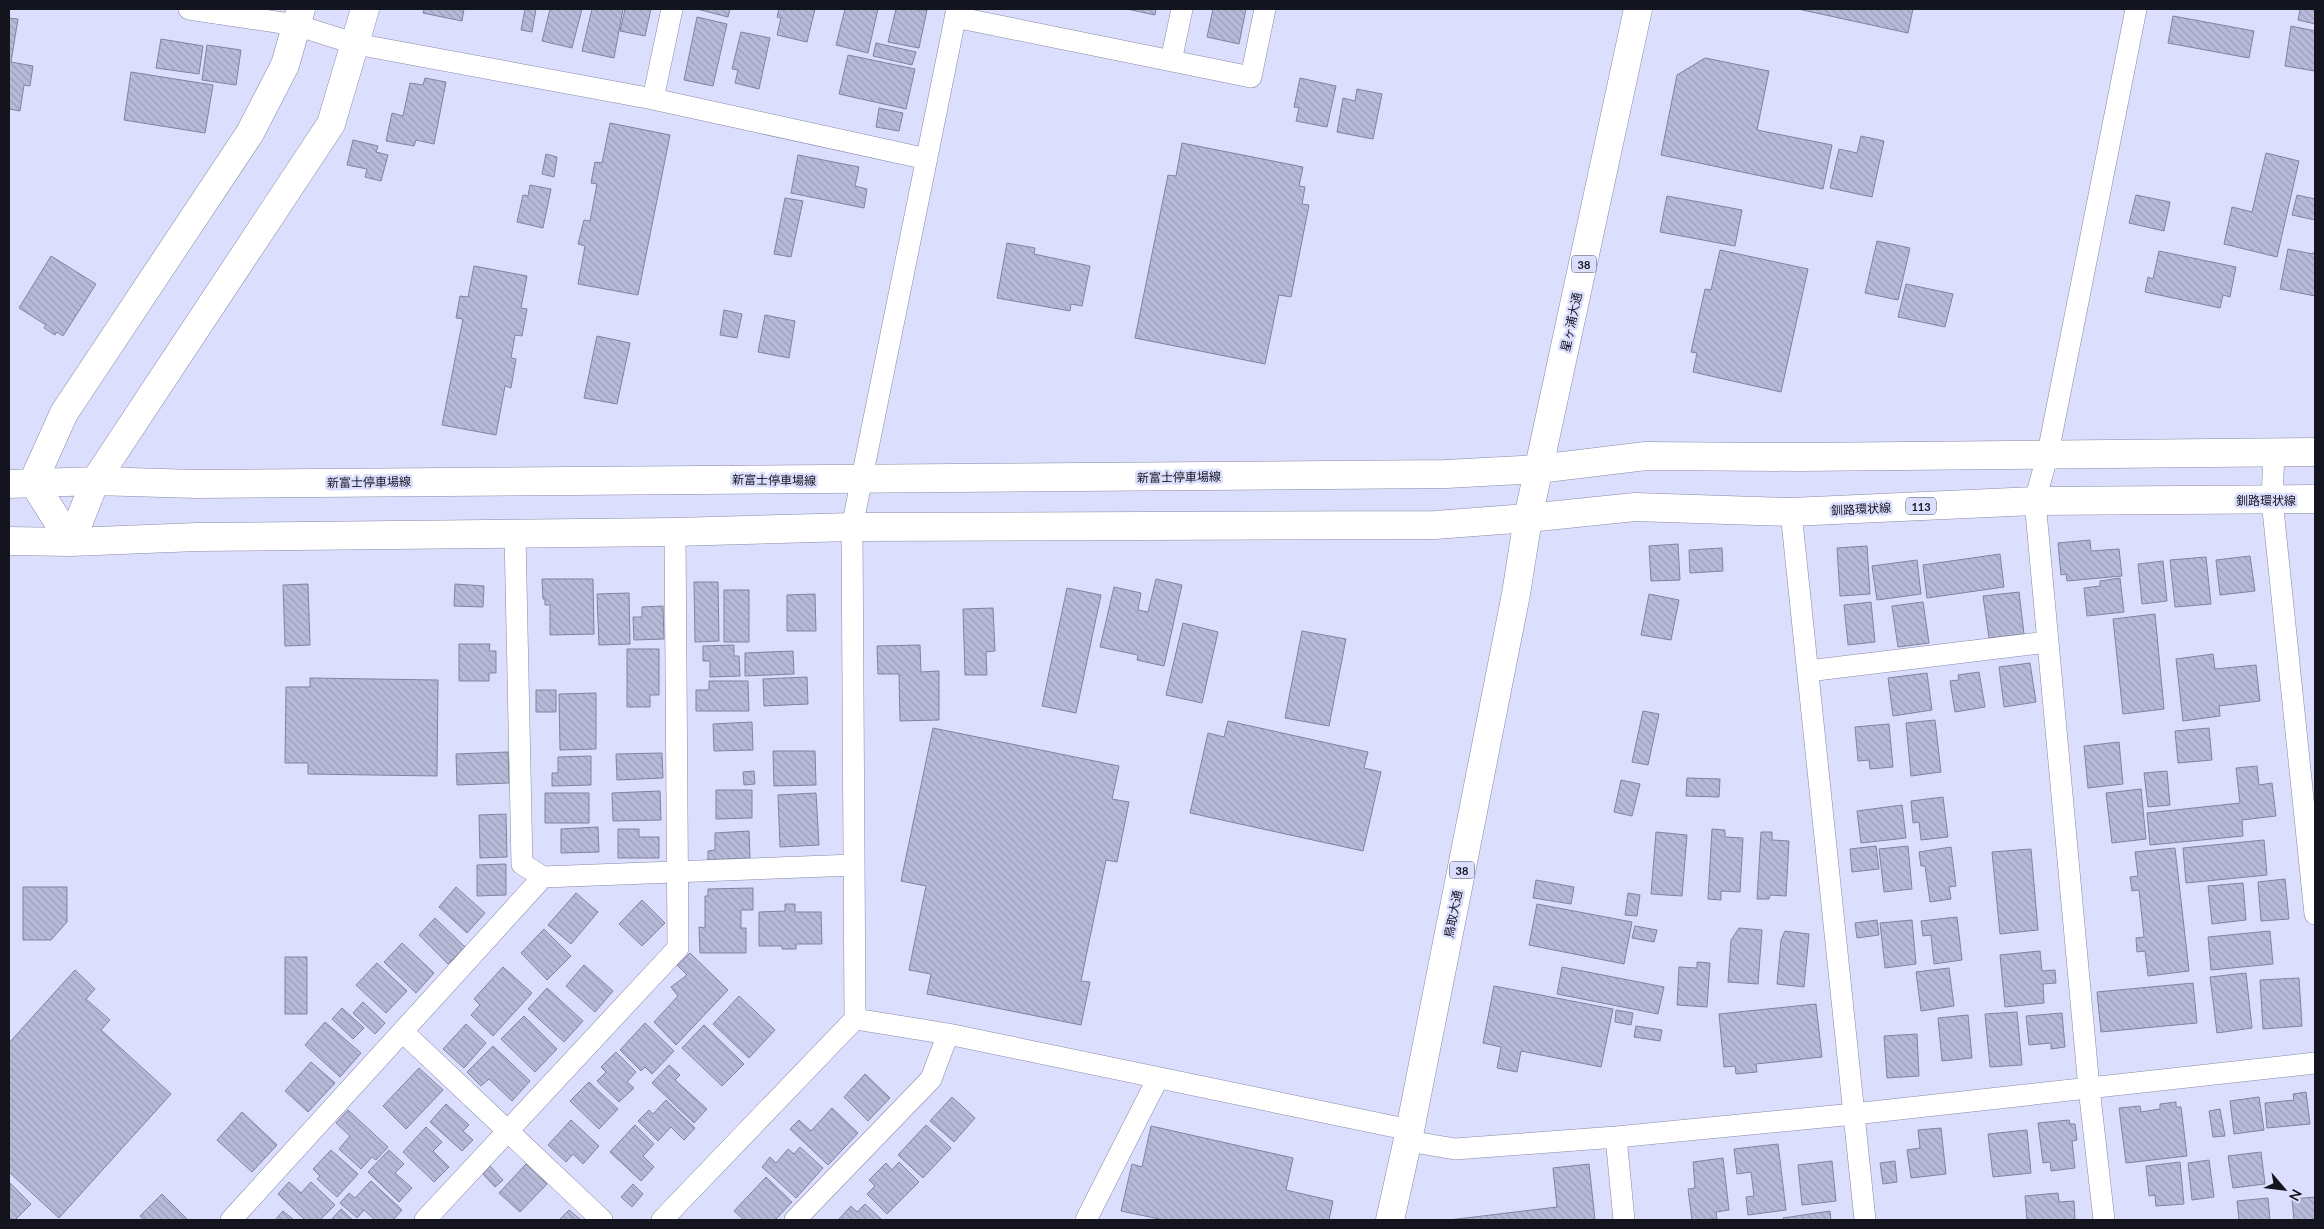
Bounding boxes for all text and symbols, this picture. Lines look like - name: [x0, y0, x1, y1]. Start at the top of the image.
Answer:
- road number: 38: [1572, 255, 1596, 272]
- street label: 星ヶ浦大通: [1557, 291, 1585, 353]
- street label: 新富士停車場線: [1137, 469, 1221, 485]
- street label: 新富士停車場線: [732, 472, 816, 488]
- street label: 新富士停車場線: [327, 474, 411, 490]
- street label: 釧路環状線: [2236, 493, 2296, 508]
- road number: 113: [1906, 498, 1936, 514]
- street label: 釧路環状線: [1831, 500, 1891, 518]
- road number: 38: [1450, 862, 1474, 878]
- street label: 鳥取大通: [1441, 889, 1465, 939]
- north arrow: [2259, 1164, 2309, 1214]
- text: N: [2286, 1187, 2306, 1204]

